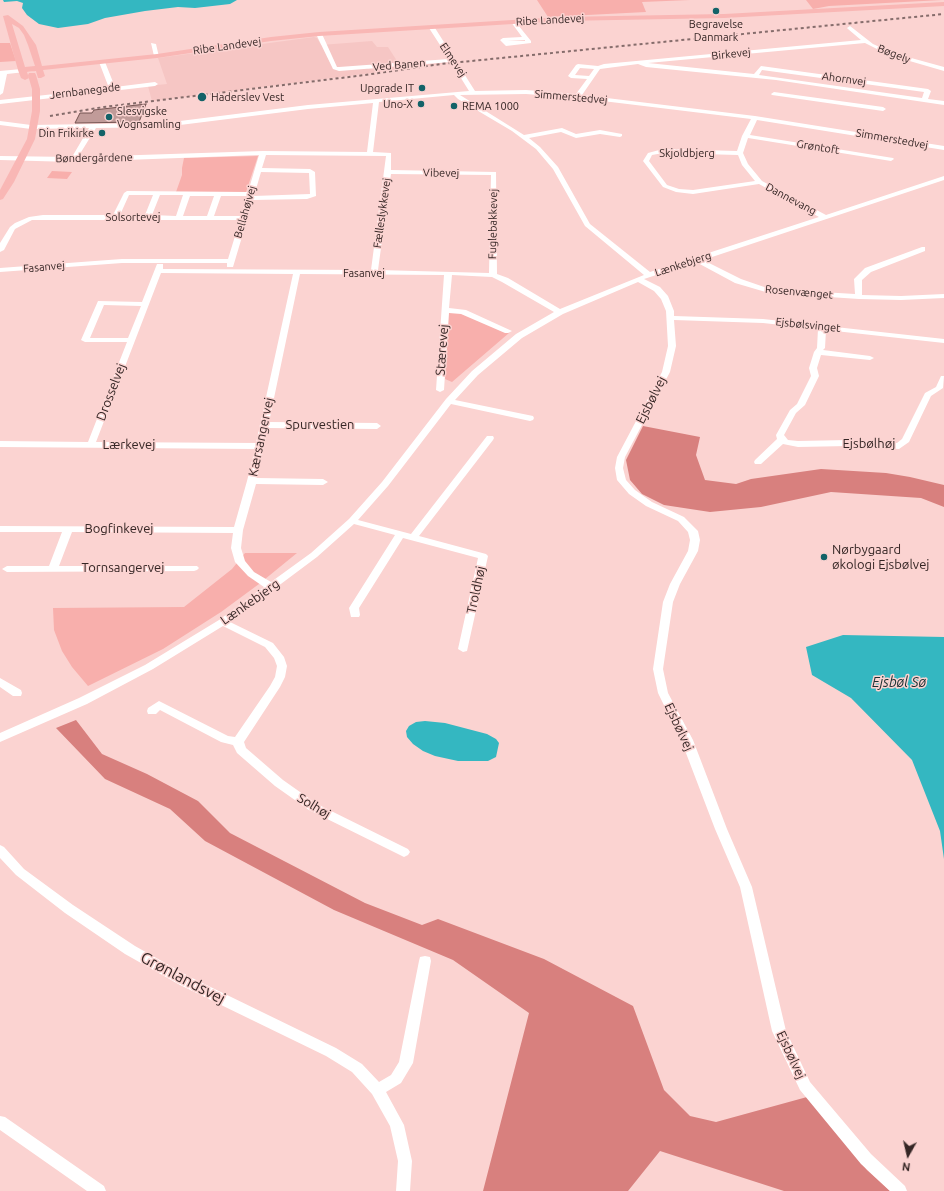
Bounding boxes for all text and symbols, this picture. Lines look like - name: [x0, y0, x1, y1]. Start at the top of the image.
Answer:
- marker: Begravelse Danmark: [711, 6, 721, 16]
- street label: Ribe Landevej: [515, 12, 585, 28]
- place label: Begravelse Danmark: [689, 17, 743, 43]
- street label: Ribe Landevej: [192, 35, 262, 57]
- street label: Elmevej: [437, 40, 469, 80]
- street label: Bøgely: [876, 42, 912, 66]
- street label: Birkevej: [711, 45, 751, 63]
- street label: Ved Banen: [372, 56, 426, 74]
- street label: Ahornvej: [821, 69, 867, 89]
- street label: Jernbanegade: [49, 80, 121, 102]
- place label: Upgrade IT: [360, 81, 414, 95]
- marker: Upgrade IT: [417, 83, 427, 93]
- street label: Simmerstedvej: [534, 87, 608, 107]
- place label: Haderslev Vest: [211, 90, 284, 104]
- marker: Haderslev Vest: [196, 91, 208, 103]
- place label: Uno-X: [383, 97, 413, 111]
- marker: Uno-X: [416, 99, 426, 109]
- place label: REMA 1000: [462, 99, 519, 113]
- marker: REMA 1000: [449, 101, 459, 111]
- place label: Slesvigske Vognsamling: [117, 104, 181, 130]
- marker: Slesvigske Vognsamling: [104, 112, 114, 122]
- place label: Din Frikirke: [38, 126, 94, 140]
- street label: Simmerstedvej: [855, 126, 929, 152]
- marker: Din Frikirke: [97, 128, 107, 138]
- street label: Grøntoft: [796, 137, 840, 157]
- street label: Skjoldbjerg: [659, 146, 715, 160]
- street label: Bøndergårdene: [55, 151, 133, 165]
- street label: Vibevej: [423, 166, 459, 180]
- street label: Fælleslykkevej: [371, 177, 393, 249]
- street label: Dannevang: [763, 180, 819, 218]
- street label: Bellahøjvej: [231, 184, 259, 240]
- street label: Fuglebakkevej: [486, 189, 500, 259]
- street label: Solsortevej: [106, 210, 160, 224]
- street label: Lænkebjerg: [653, 249, 713, 279]
- street label: Fasanvej: [23, 259, 65, 275]
- street label: Fasanvej: [343, 266, 385, 280]
- street label: Rosenvænget: [764, 282, 834, 302]
- street label: Ejsbølsvinget: [775, 315, 841, 335]
- street label: Stærevej: [432, 324, 452, 376]
- street label: Drosselvej: [93, 361, 129, 423]
- street label: Ejsbølvej: [632, 374, 670, 426]
- street label: Kærsangervej: [245, 396, 277, 478]
- street label: Spurvestien: [285, 417, 355, 433]
- street label: Ejsbølhøj: [843, 436, 895, 452]
- street label: Lærkevej: [103, 437, 155, 453]
- street label: Bogfinkevej: [84, 521, 154, 537]
- place label: Nørbygaard økologi Ejsbølvej: [832, 542, 929, 573]
- marker: Nørbygaard økologi Ejsbølvej: [819, 552, 829, 562]
- street label: Tornsangervej: [82, 560, 164, 576]
- street label: Troldhøj: [463, 565, 489, 615]
- street label: Lænkebjerg: [217, 576, 283, 628]
- water label: Ejsbøl Sø: [872, 674, 926, 690]
- street label: Ejsbølvej: [661, 700, 697, 754]
- street label: Solhøj: [295, 790, 333, 822]
- street label: Grønlandsvej: [137, 948, 229, 1008]
- street label: Ejsbølvej: [773, 1028, 809, 1082]
- north arrow: [888, 1135, 928, 1175]
- text: N: [901, 1160, 911, 1173]

